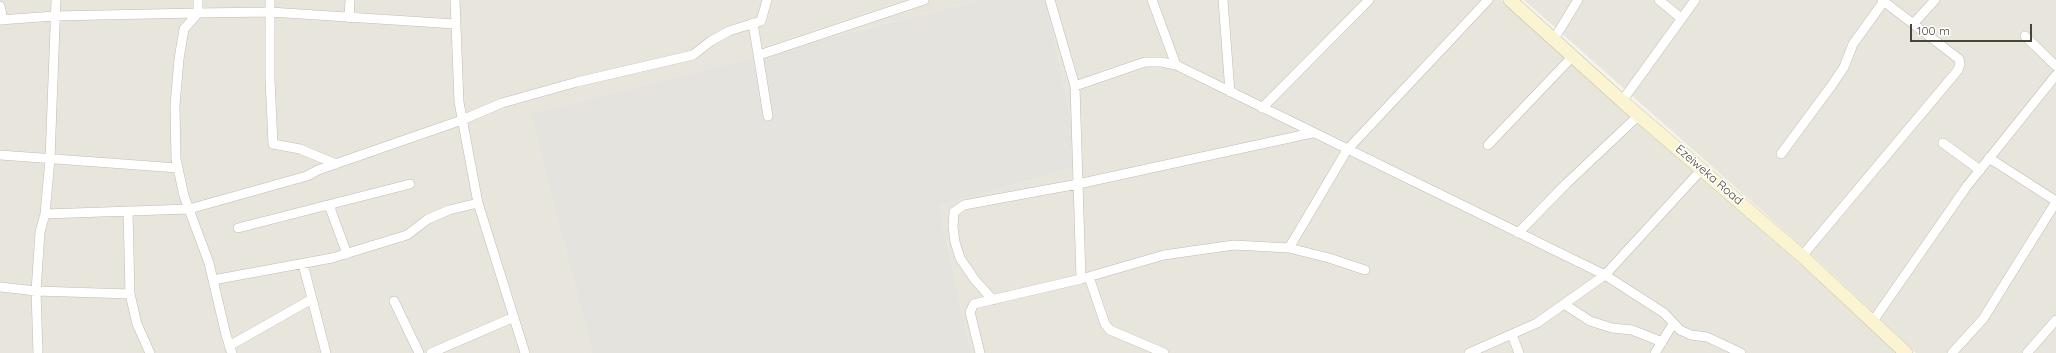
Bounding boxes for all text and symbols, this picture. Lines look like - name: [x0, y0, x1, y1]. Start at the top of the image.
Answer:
- scale bar: [1912, 16, 2034, 42]
- text: 100 m: [1917, 23, 1950, 38]
- street label: Ezeiweka Road: [1672, 142, 1746, 208]

